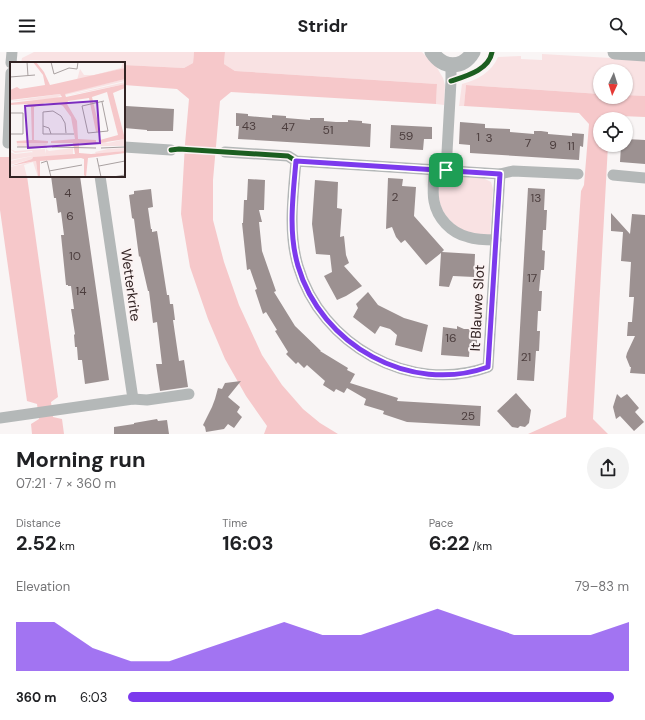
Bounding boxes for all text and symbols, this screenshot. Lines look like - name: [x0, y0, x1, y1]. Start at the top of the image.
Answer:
- text: Stridr: [297, 14, 348, 38]
- icon: menu: [16, 15, 38, 37]
- icon: search: [607, 15, 629, 37]
- inset map: [10, 62, 125, 177]
- north arrow: [593, 64, 633, 104]
- map controls: [593, 64, 633, 152]
- button: locate: [593, 112, 633, 152]
- house number: 43: [242, 118, 256, 134]
- house number: 47: [281, 119, 295, 135]
- house number: 51: [322, 122, 334, 138]
- house number: 59: [399, 128, 413, 144]
- house number: 1: [476, 129, 480, 145]
- house number: 3: [485, 130, 493, 146]
- house number: 7: [525, 135, 531, 151]
- house number: 9: [549, 137, 557, 153]
- house number: 11: [567, 138, 575, 154]
- pin: [429, 153, 463, 187]
- icon: arrive: [435, 159, 457, 181]
- house number: 4: [64, 185, 72, 201]
- house number: 2: [392, 189, 399, 205]
- house number: 13: [531, 190, 541, 206]
- house number: 6: [66, 208, 74, 224]
- street label: Wetterkrite: [117, 247, 145, 323]
- house number: 10: [69, 248, 81, 264]
- street label: It Blauwe Slot: [466, 264, 488, 352]
- house number: 17: [527, 270, 537, 286]
- house number: 14: [75, 283, 87, 299]
- house number: 16: [445, 330, 457, 346]
- house number: 21: [521, 349, 531, 365]
- house number: 25: [461, 408, 475, 424]
- text: Morning run: [16, 445, 146, 474]
- button: share: [587, 447, 629, 489]
- text: 07:21 · 7 × 360 m: [16, 475, 116, 492]
- text: Distance: [16, 516, 61, 530]
- text: Time: [222, 516, 247, 530]
- text: Pace: [429, 516, 453, 530]
- text: 2.52: [16, 530, 56, 556]
- text: 16:03: [222, 530, 274, 556]
- text: 6:22: [429, 530, 470, 556]
- text: km: [56, 539, 75, 553]
- text: /km: [470, 539, 492, 553]
- text: Elevation: [16, 578, 70, 595]
- text: 79–83 m: [575, 578, 629, 595]
- text: 360 m: [16, 689, 57, 706]
- text: 6:03: [80, 689, 107, 706]

